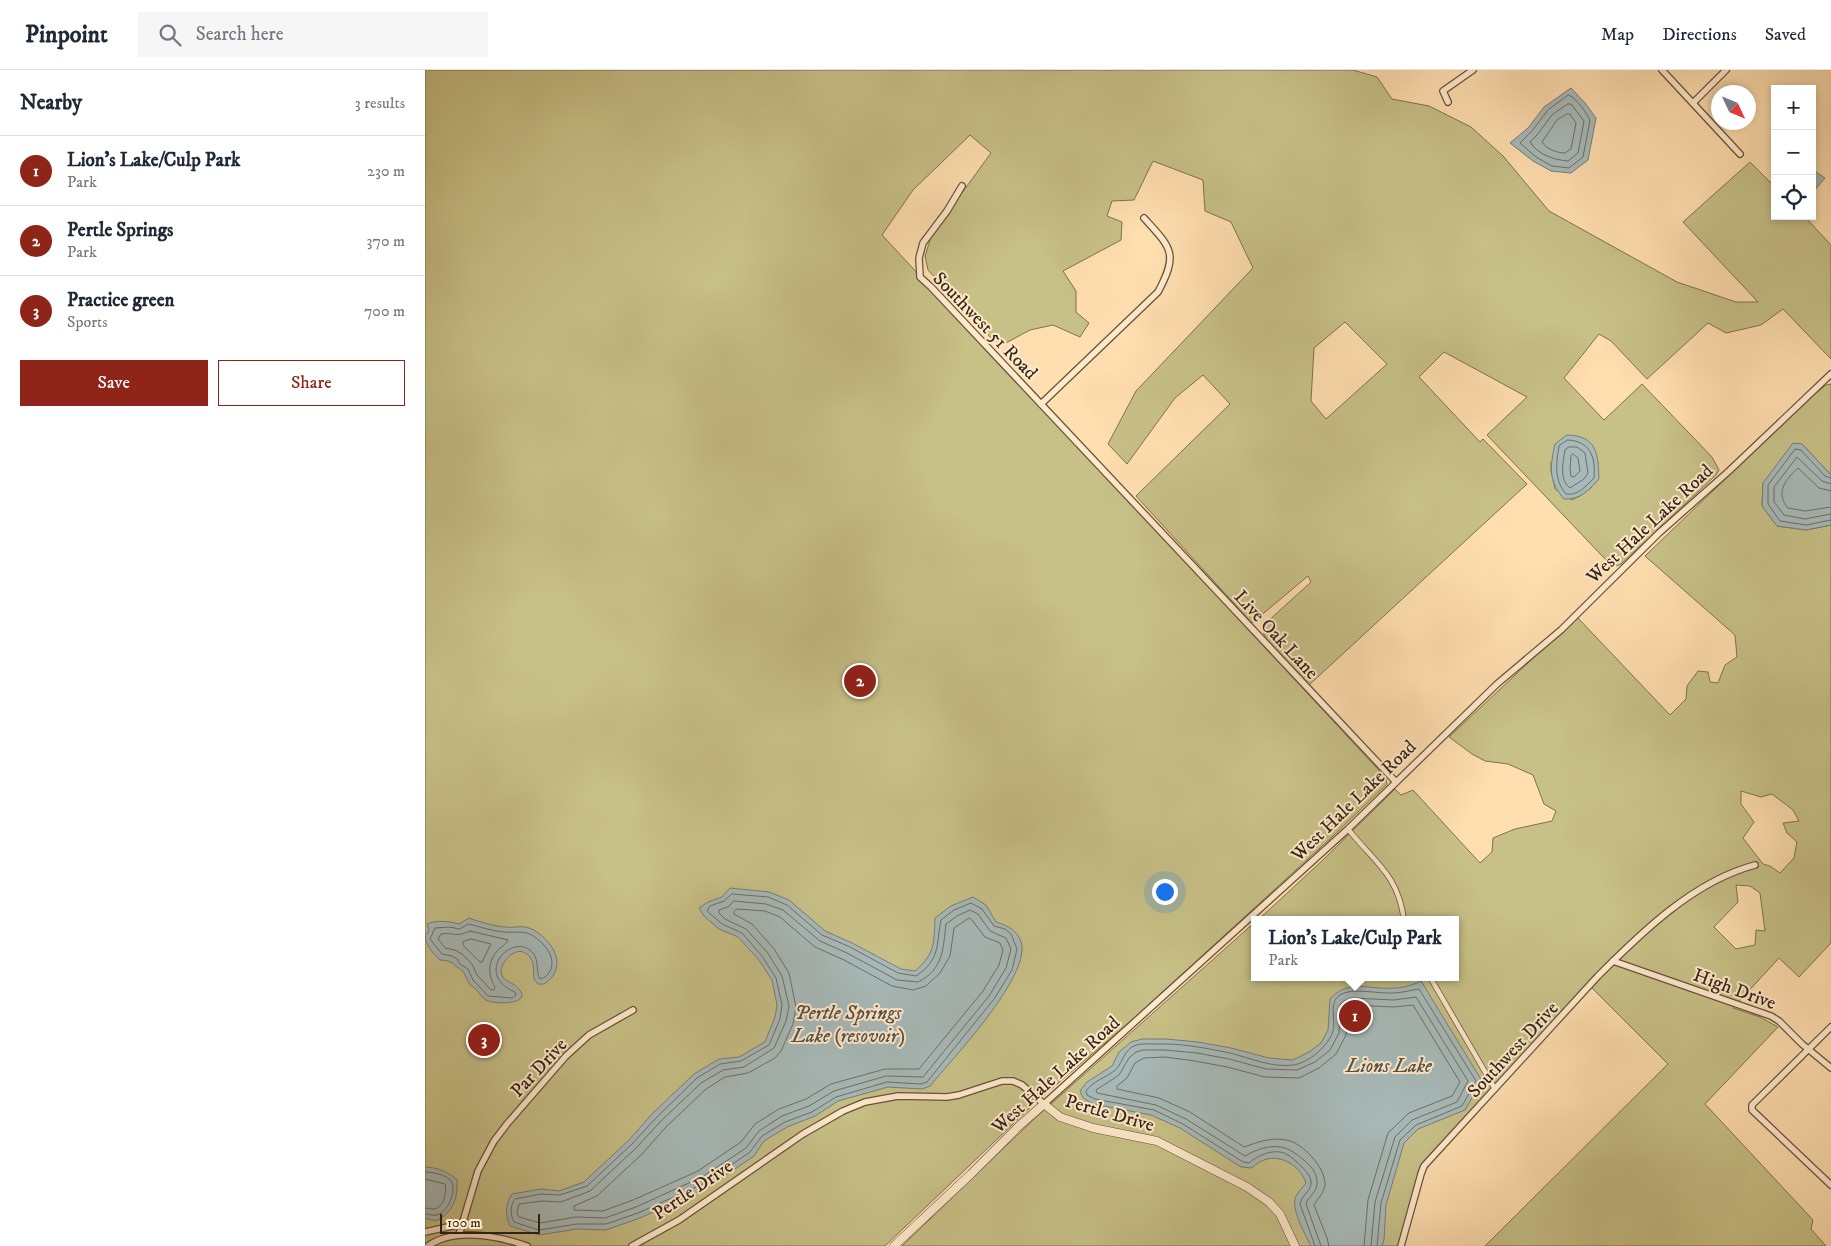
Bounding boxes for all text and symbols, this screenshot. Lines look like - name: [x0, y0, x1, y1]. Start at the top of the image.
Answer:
- search box: [138, 12, 488, 57]
- text: Pinpoint: [25, 20, 108, 50]
- icon: search: [156, 21, 184, 49]
- text: Search here: [196, 23, 284, 46]
- text: Map: [1601, 24, 1634, 46]
- text: Directions: [1662, 24, 1737, 46]
- text: Saved: [1765, 24, 1806, 46]
- north arrow: [1711, 85, 1756, 130]
- map controls: [1771, 85, 1816, 220]
- button: +: [1771, 85, 1816, 130]
- text: Nearby: [20, 90, 82, 116]
- text: 3 results: [355, 93, 405, 113]
- button: −: [1771, 130, 1816, 175]
- text: Lion's Lake/Culp Park: [67, 149, 240, 172]
- text: 1: [33, 161, 39, 181]
- text: 230 m: [367, 161, 405, 181]
- text: Park: [67, 172, 97, 192]
- button: locate: [1771, 175, 1816, 220]
- text: Pertle Springs: [67, 219, 173, 242]
- text: 2: [32, 231, 40, 251]
- text: 370 m: [367, 231, 405, 251]
- text: Park: [67, 242, 97, 262]
- street label: Southwest 51 Road: [928, 267, 1042, 385]
- text: Practice green: [67, 289, 174, 312]
- text: 3: [33, 301, 39, 321]
- text: 700 m: [364, 301, 405, 321]
- text: Sports: [67, 312, 108, 332]
- button: Save: [20, 360, 208, 406]
- button: Share: [218, 360, 405, 406]
- street label: West Hale Lake Road: [1581, 459, 1718, 589]
- street label: Live Oak Lane: [1229, 586, 1323, 684]
- pin: 2: [844, 662, 876, 700]
- street label: West Hale Lake Road: [1286, 735, 1422, 867]
- your location: [1152, 879, 1178, 905]
- popup: [1251, 916, 1459, 981]
- text: Lion's Lake/Culp Park: [1268, 927, 1442, 950]
- text: Park: [1268, 950, 1298, 970]
- street label: High Drive: [1690, 964, 1779, 1015]
- pin: 1: [1339, 997, 1371, 1035]
- street label: Southwest Drive: [1463, 997, 1564, 1103]
- water label: Pertle Springs Lake (resovoir): [790, 1001, 905, 1049]
- street label: West Hale Lake Road: [986, 1011, 1125, 1139]
- pin: 3: [468, 1021, 500, 1059]
- street label: Par Drive: [506, 1034, 572, 1102]
- water label: Lions Lake: [1345, 1054, 1433, 1079]
- street label: Pertle Drive: [1062, 1090, 1157, 1137]
- street label: Pertle Drive: [648, 1155, 737, 1225]
- scale bar: [440, 1211, 540, 1234]
- text: 100 m: [447, 1214, 481, 1232]

